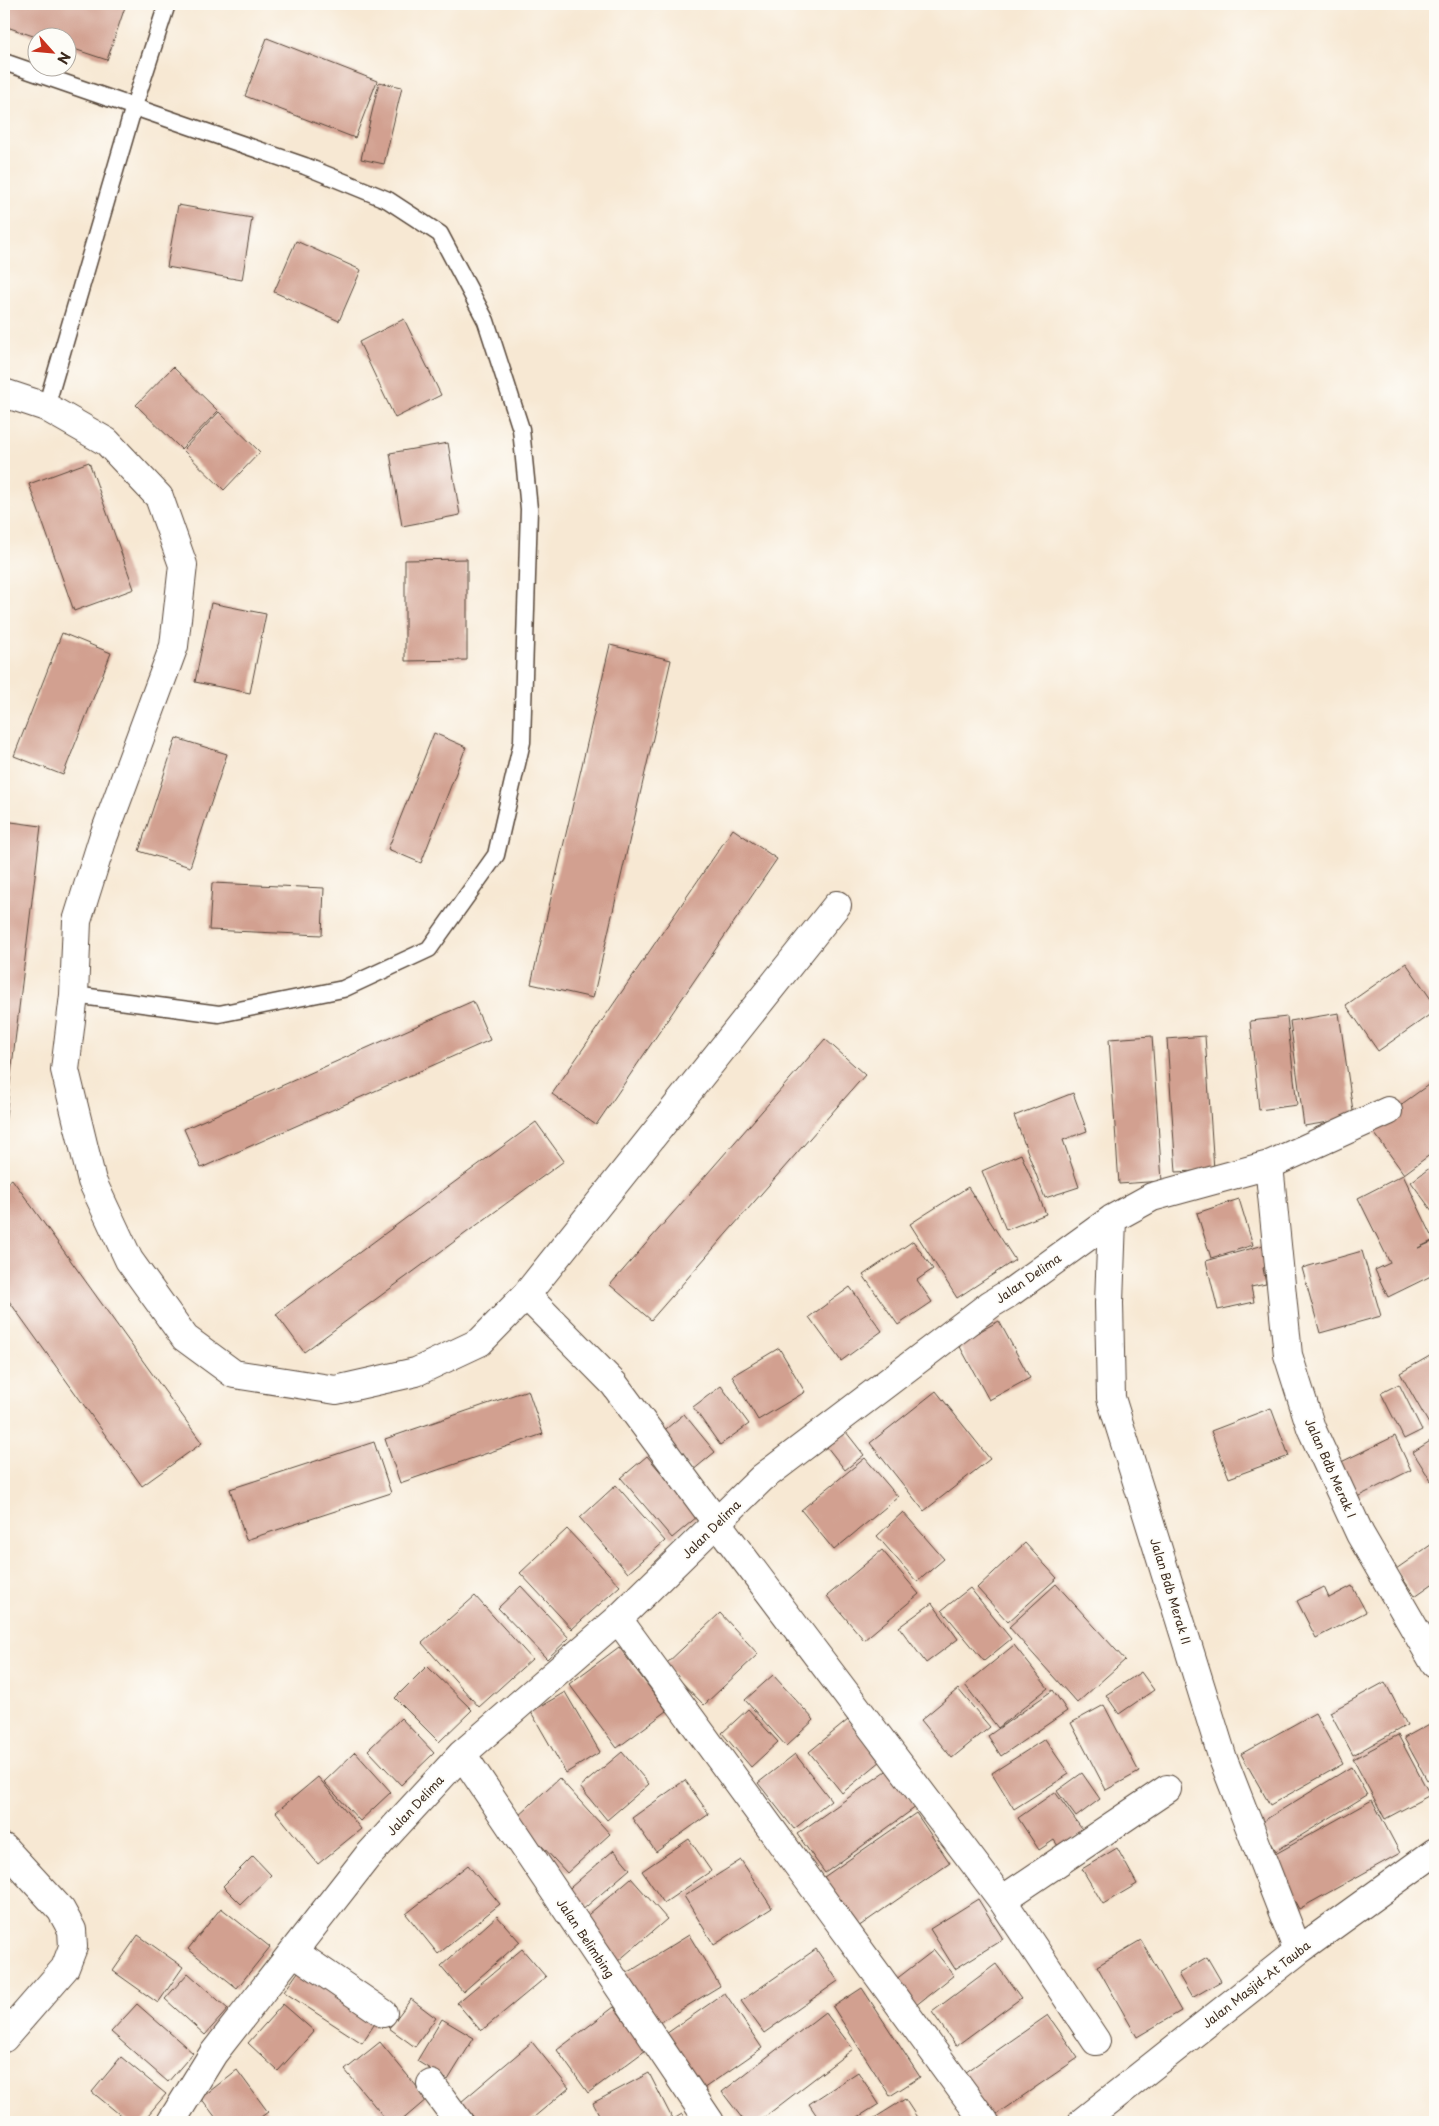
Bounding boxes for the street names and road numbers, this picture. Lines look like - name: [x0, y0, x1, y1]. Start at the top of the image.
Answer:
- street label: Jalan Delima: [991, 1248, 1065, 1307]
- street label: Jalan Bdb Merak I: [1301, 1415, 1361, 1521]
- street label: Jalan Delima: [678, 1495, 745, 1562]
- street label: Jalan Bdb Merak II: [1146, 1536, 1196, 1646]
- street label: Jalan Delima: [382, 1771, 448, 1839]
- street label: Jalan Belimbing: [553, 1895, 619, 1981]
- street label: Jalan Masjid-At Tauba: [1198, 1936, 1314, 2032]

